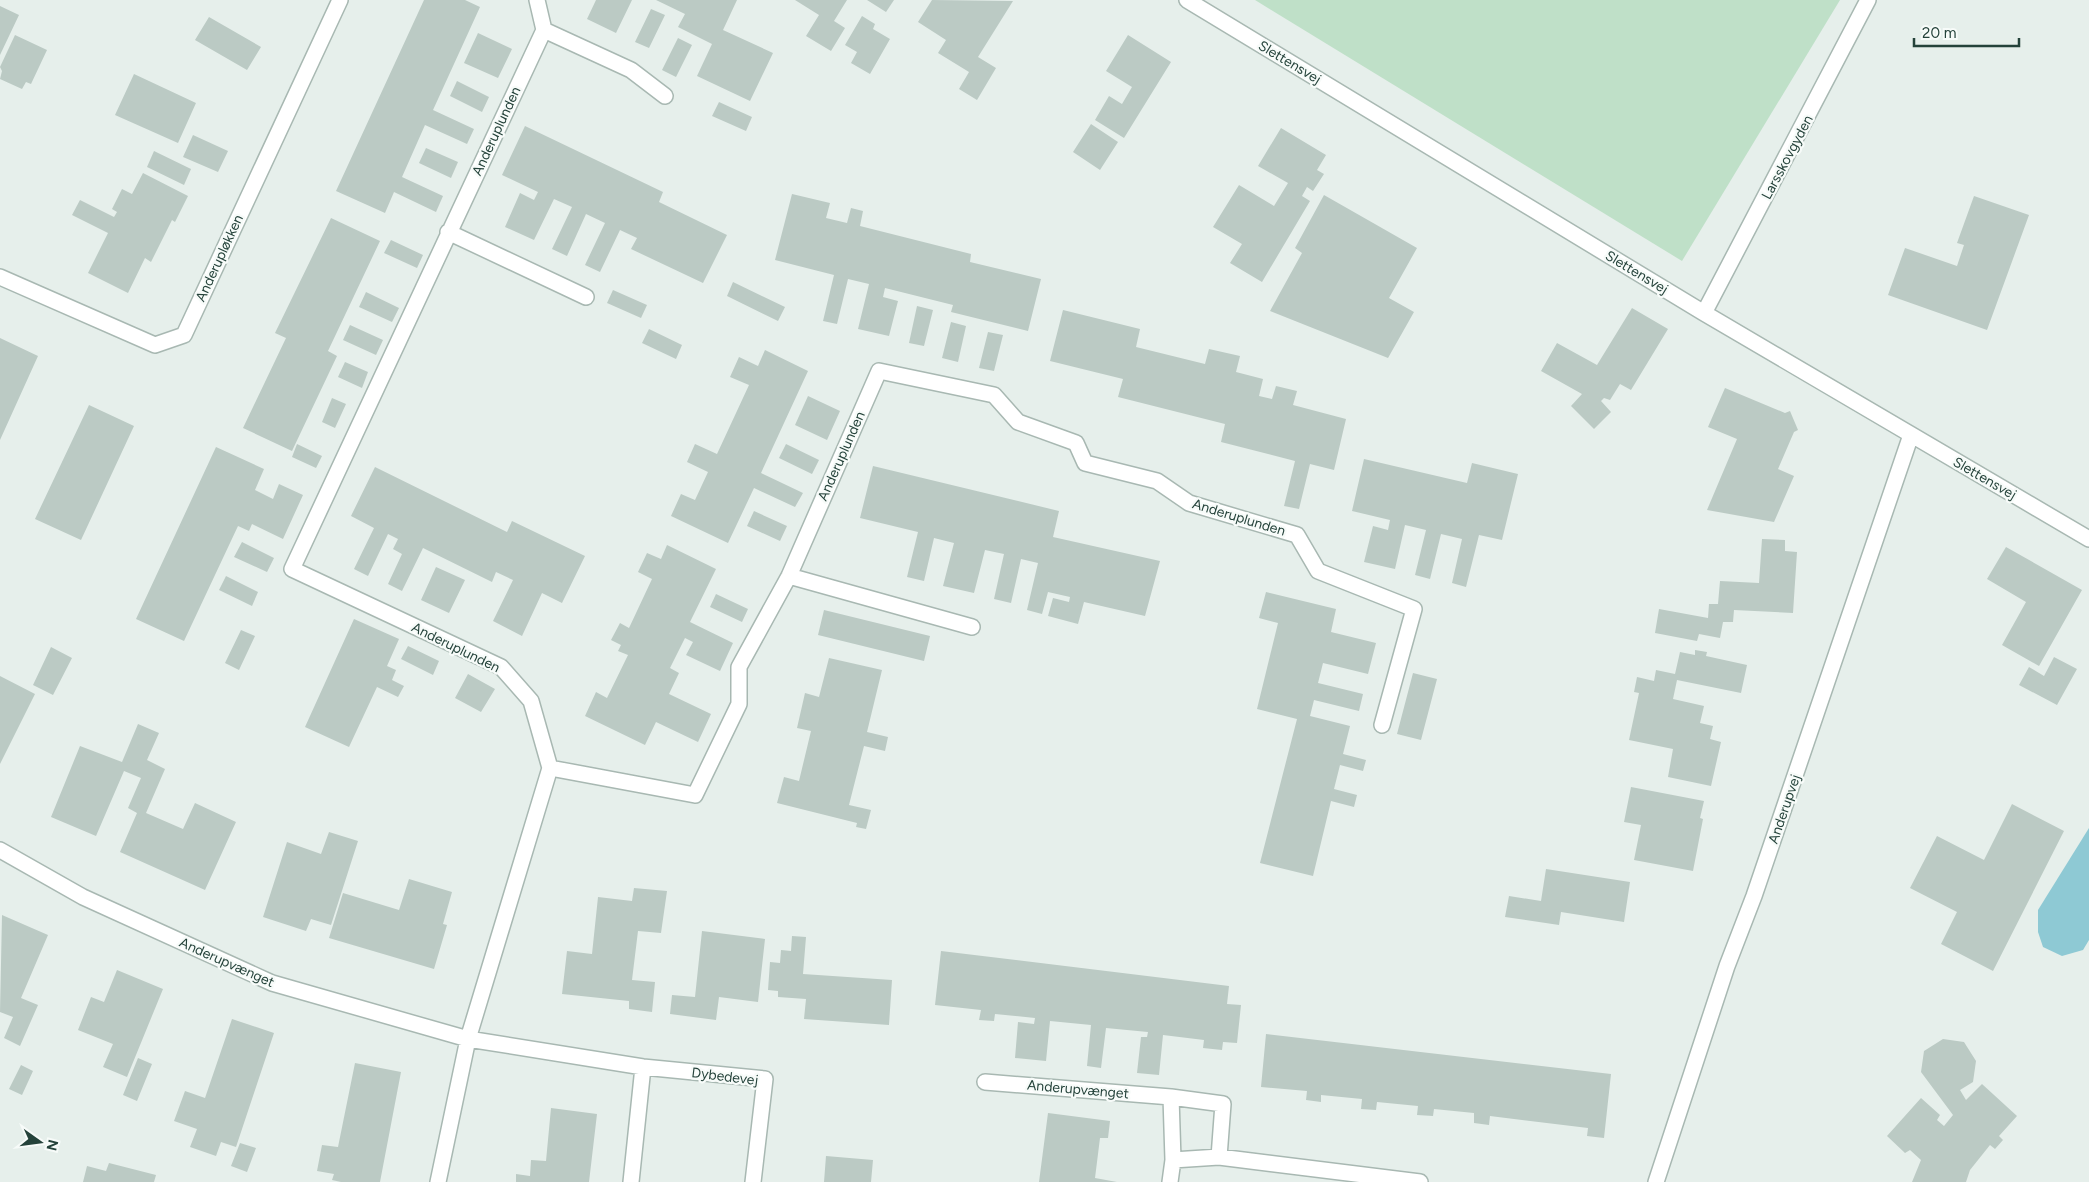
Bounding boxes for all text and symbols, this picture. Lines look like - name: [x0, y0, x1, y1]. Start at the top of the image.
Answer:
- scale bar: [1914, 15, 2019, 47]
- text: 20 m: [1922, 24, 1956, 42]
- street label: Slettensvej: [1255, 37, 1324, 88]
- street label: Anderuplunden: [468, 84, 525, 178]
- street label: Larsskovgyden: [1758, 112, 1817, 202]
- street label: Anderupløkken: [192, 212, 247, 304]
- street label: Slettensvej: [1602, 247, 1671, 298]
- street label: Anderuplunden: [814, 409, 869, 504]
- street label: Slettensvej: [1950, 453, 2019, 503]
- street label: Anderuplunden: [1190, 495, 1288, 540]
- street label: Anderuplunden: [409, 619, 503, 676]
- street label: Anderupvej: [1765, 772, 1804, 846]
- street label: Anderupvænget: [177, 934, 277, 991]
- street label: Dybedevej: [691, 1064, 759, 1089]
- street label: Anderupvænget: [1026, 1077, 1130, 1102]
- north arrow: [15, 1117, 65, 1167]
- text: N: [43, 1138, 62, 1152]

